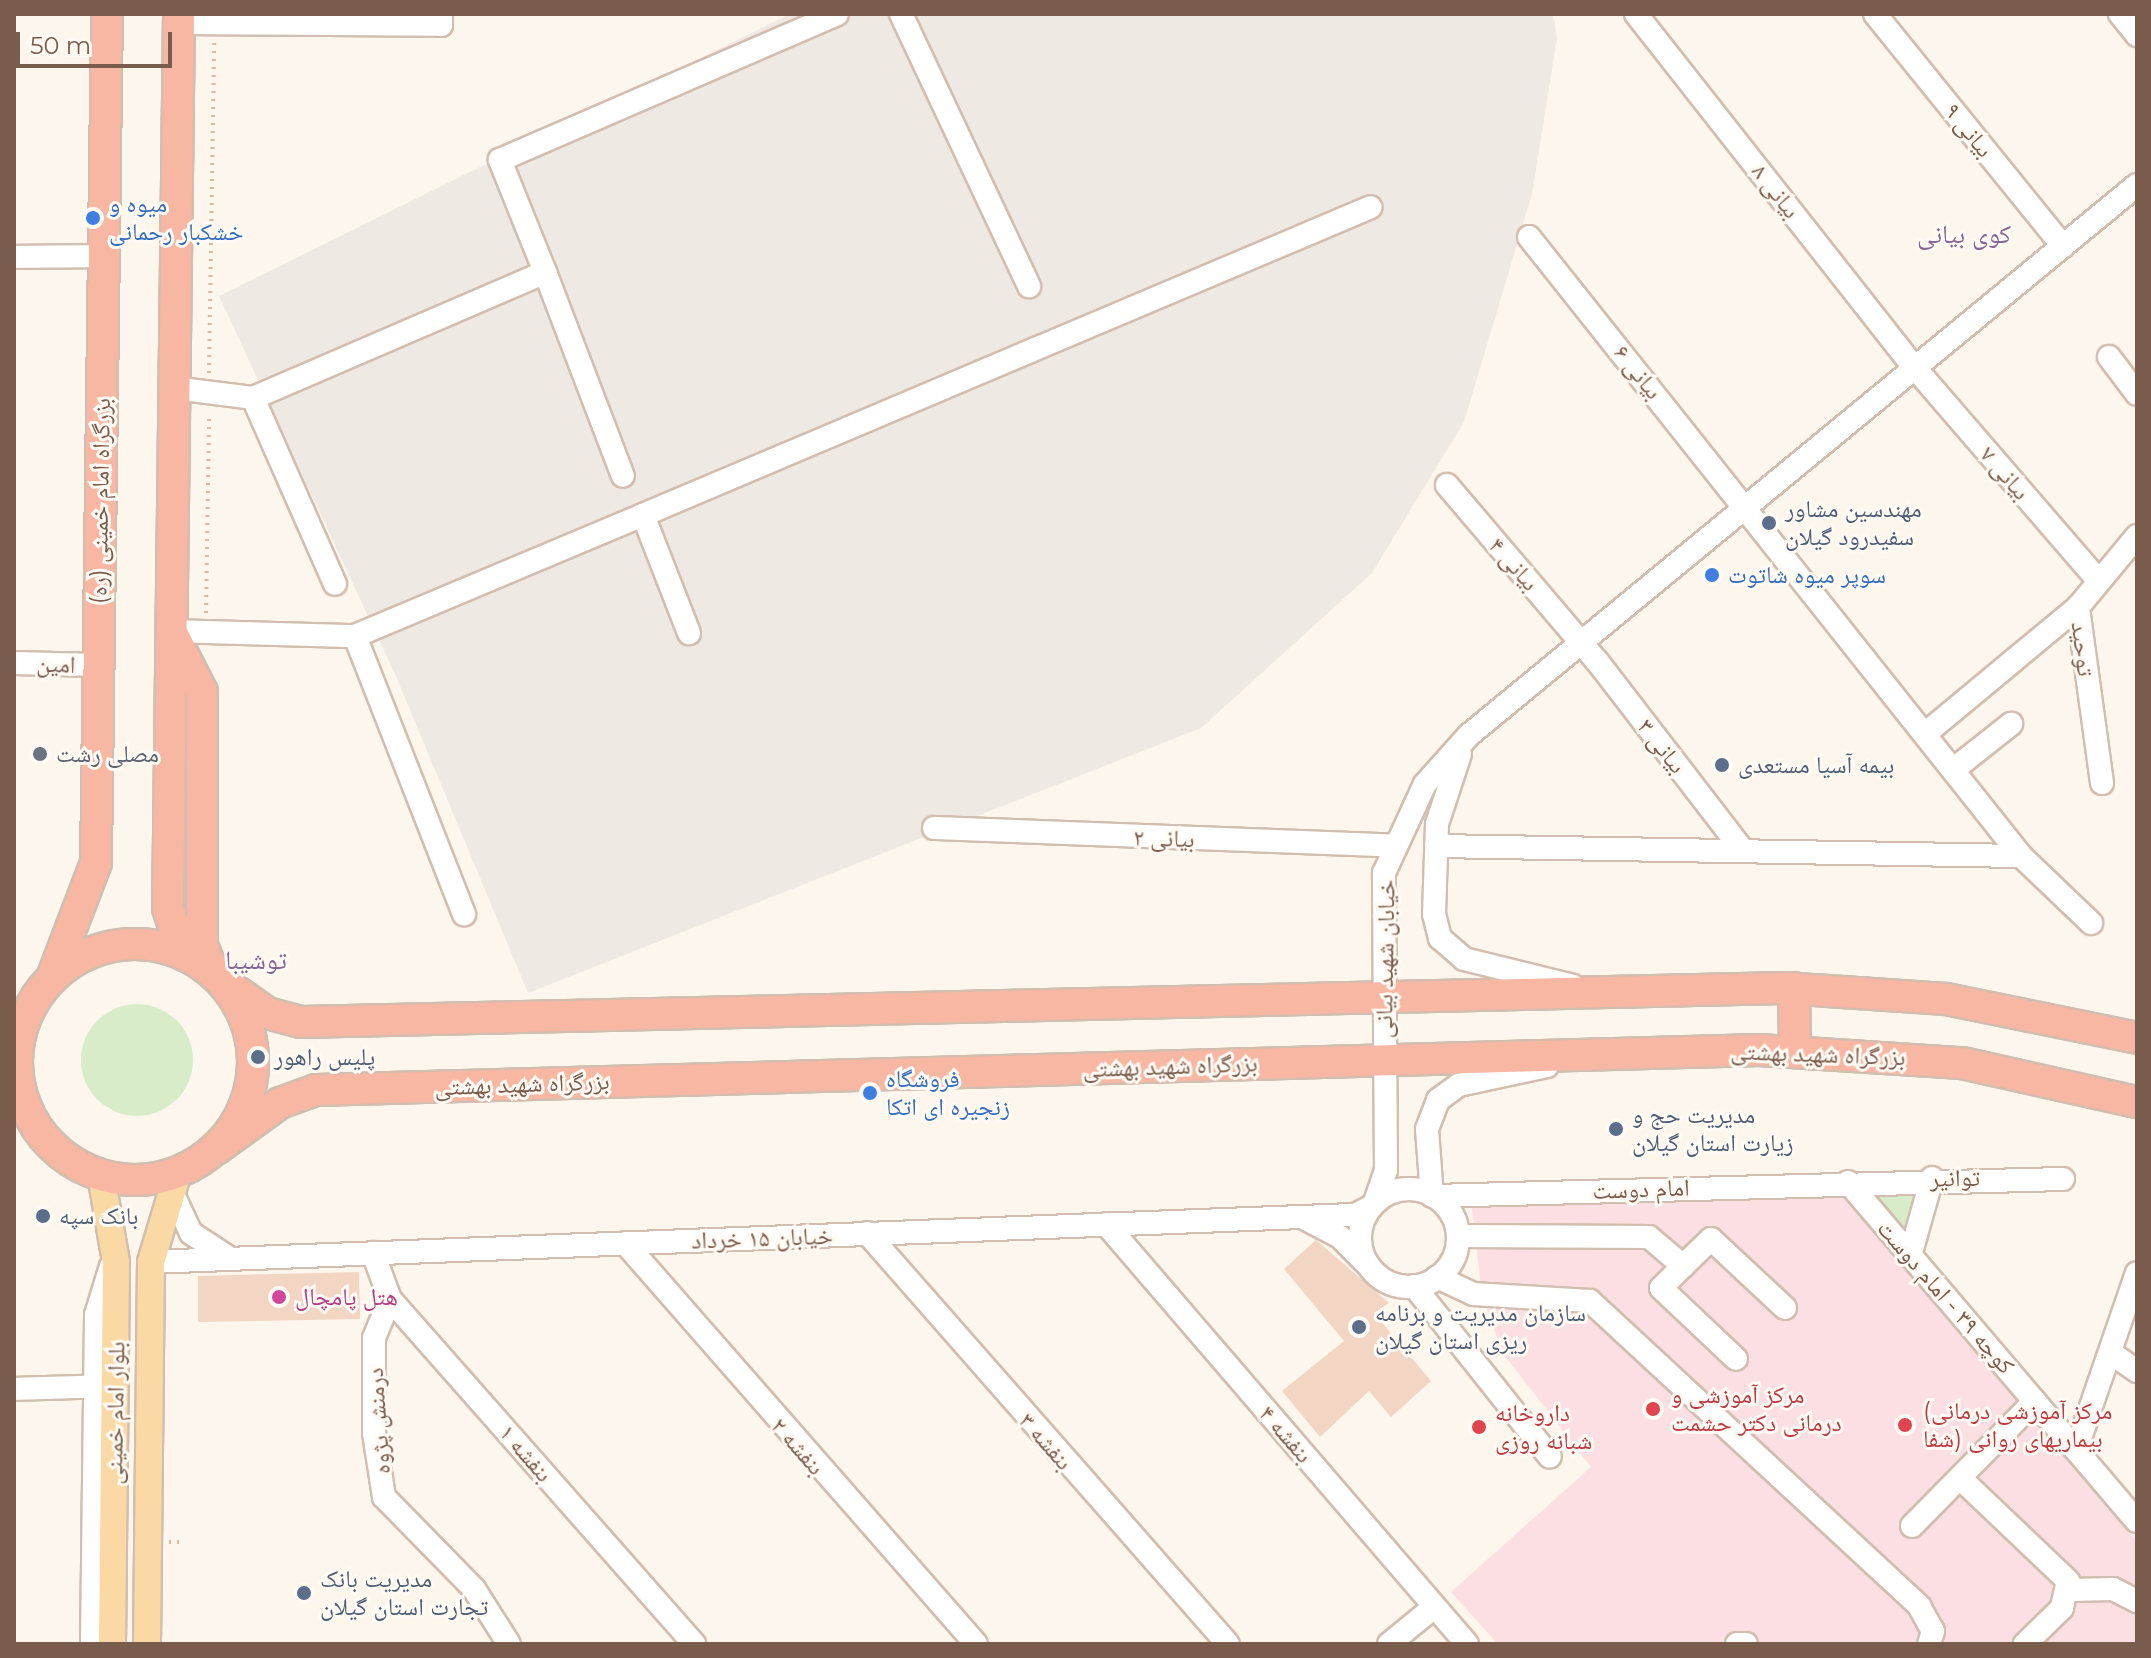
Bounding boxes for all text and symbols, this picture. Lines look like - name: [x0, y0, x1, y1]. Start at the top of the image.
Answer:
- scale bar: [20, 16, 176, 66]
- text: 50 m: [30, 31, 91, 60]
- street label: بیانی ۹: [1938, 97, 2000, 163]
- street label: بیانی ۸: [1746, 158, 1806, 224]
- place label: میوه و خشکبار رحمانی: [109, 190, 243, 246]
- marker: میوه و خشکبار رحمانی: [84, 209, 102, 227]
- district label: کوی بیانی: [1917, 219, 2011, 251]
- street label: بیانی ۶: [1607, 339, 1669, 405]
- street label: بزرگراه امام خمینی (ره): [84, 398, 116, 604]
- street label: بیانی ۷: [1974, 440, 2036, 506]
- place label: مهندسین مشاور سفیدرود گیلان: [1785, 495, 1922, 551]
- marker: مهندسین مشاور سفیدرود گیلان: [1760, 514, 1778, 532]
- street label: بیانی ۴: [1483, 531, 1545, 597]
- place label: سوپر میوه شاتوت: [1728, 561, 1886, 589]
- marker: سوپر میوه شاتوت: [1703, 566, 1721, 584]
- street label: توحید: [2065, 620, 2101, 678]
- street label: امین: [36, 649, 76, 679]
- street label: بیانی ۳: [1632, 713, 1692, 779]
- place label: مصلی رشت: [56, 740, 159, 768]
- marker: مصلی رشت: [31, 745, 49, 763]
- place label: بیمه آسیا مستعدی: [1738, 751, 1894, 779]
- marker: بیمه آسیا مستعدی: [1713, 756, 1731, 774]
- street label: بیانی ۲: [1133, 823, 1195, 853]
- street label: خیابان شهید بیانی: [1369, 879, 1401, 1039]
- district label: توشیبا: [225, 945, 287, 977]
- street label: بزرگراه شهید بهشتی: [1730, 1037, 1906, 1071]
- place label: پلیس راهور: [274, 1043, 375, 1071]
- marker: پلیس راهور: [249, 1048, 267, 1066]
- street label: بزرگراه شهید بهشتی: [1082, 1049, 1258, 1083]
- place label: فروشگاه زنجیره ای اتکا: [886, 1065, 1010, 1121]
- street label: بزرگراه شهید بهشتی: [434, 1067, 610, 1101]
- marker: فروشگاه زنجیره ای اتکا: [861, 1084, 879, 1102]
- place label: مدیریت حج و زیارت استان گیلان: [1632, 1101, 1794, 1157]
- marker: مدیریت حج و زیارت استان گیلان: [1607, 1120, 1625, 1138]
- street label: توانیر: [1930, 1163, 1980, 1193]
- street label: امام دوست: [1592, 1173, 1690, 1205]
- place label: بانک سپه: [59, 1202, 138, 1230]
- marker: بانک سپه: [34, 1207, 52, 1225]
- street label: کوچه ۳۹ - امام دوست: [1871, 1214, 2021, 1380]
- street label: خیابان ۱۵ خرداد: [691, 1221, 833, 1255]
- place label: هتل پامچال: [295, 1283, 398, 1311]
- marker: هتل پامچال: [270, 1288, 288, 1306]
- place label: سازمان مدیریت و برنامه ریزی استان گیلان: [1375, 1299, 1586, 1355]
- marker: سازمان مدیریت و برنامه ریزی استان گیلان: [1350, 1318, 1368, 1336]
- street label: بلوار امام خمینی: [99, 1341, 131, 1485]
- street label: درمنش پژوه: [360, 1367, 396, 1475]
- place label: مرکز آموزشی و ‌درمانی دکتر حشمت: [1671, 1381, 1842, 1437]
- place label: (مرکز آموزشی درمانی بیماریهای روانی (شفا: [1923, 1397, 2113, 1453]
- marker: مرکز آموزشی و ‌درمانی دکتر حشمت: [1642, 1398, 1664, 1420]
- street label: بنفشه ۴: [1253, 1399, 1319, 1469]
- place label: داروخانه شبانه روزی: [1495, 1399, 1592, 1455]
- street label: بنفشه ۳: [1013, 1406, 1079, 1476]
- street label: بنفشه ۲: [765, 1411, 831, 1481]
- marker: (مرکز آموزشی درمانی بیماریهای روانی (شفا: [1894, 1414, 1916, 1436]
- street label: بنفشه ۱: [493, 1418, 559, 1488]
- marker: داروخانه شبانه روزی: [1470, 1418, 1488, 1436]
- place label: مدیریت بانک تجارت استان گیلان: [320, 1565, 488, 1621]
- marker: مدیریت بانک تجارت استان گیلان: [295, 1584, 313, 1602]

